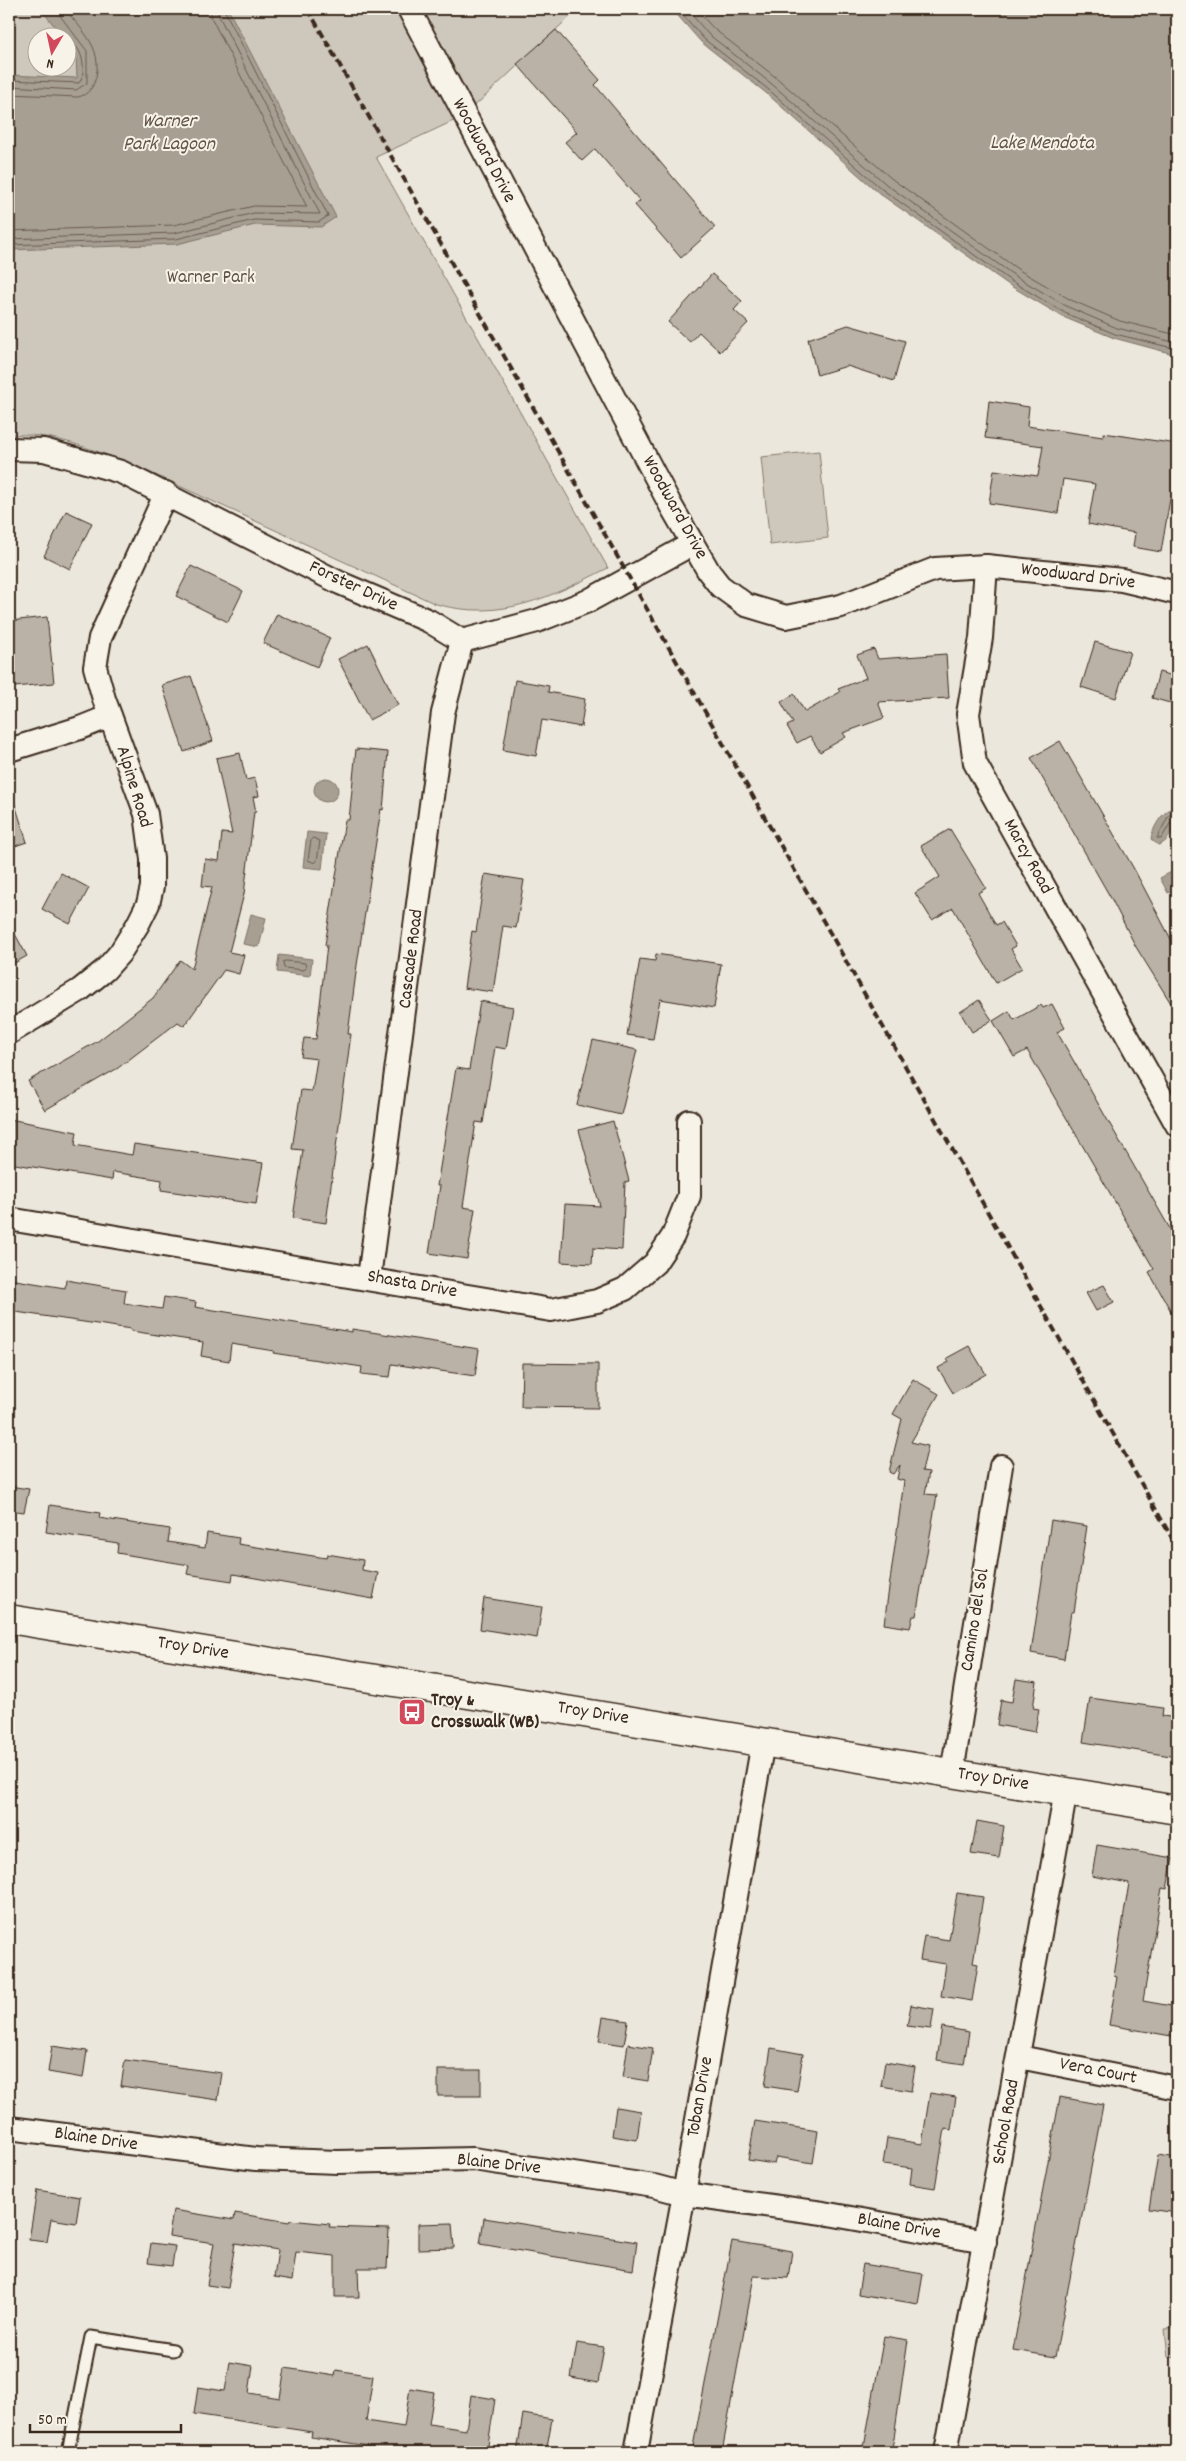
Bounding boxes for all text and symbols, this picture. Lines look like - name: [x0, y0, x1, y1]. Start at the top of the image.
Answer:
- north arrow: [28, 28, 78, 78]
- text: N: [45, 52, 55, 73]
- street label: Woodward Drive: [444, 94, 522, 208]
- water label: Warner Park Lagoon: [123, 108, 216, 159]
- water label: Lake Mendota: [990, 130, 1096, 158]
- park label: Warner Park: [167, 265, 255, 292]
- street label: Woodward Drive: [634, 451, 714, 565]
- street label: Forster Drive: [304, 555, 402, 619]
- street label: Woodward Drive: [1019, 557, 1137, 597]
- street label: Alpine Road: [108, 743, 158, 831]
- street label: Marcy Road: [995, 814, 1059, 900]
- street label: Cascade Road: [393, 908, 431, 1010]
- street label: Shasta Drive: [365, 1264, 459, 1306]
- street label: Camino del Sol: [955, 1566, 998, 1673]
- street label: Troy Drive: [155, 1630, 231, 1668]
- place label: Troy & Crosswalk (WB): [431, 1688, 539, 1737]
- street label: Troy Drive: [555, 1695, 631, 1733]
- bus stop icon: Troy & Crosswalk (WB): [397, 1697, 427, 1727]
- street label: Troy Drive: [955, 1761, 1031, 1799]
- street label: Vera Court: [1057, 2051, 1139, 2093]
- street label: Toban Drive: [681, 2055, 721, 2139]
- street label: School Road: [986, 2077, 1028, 2167]
- street label: Blaine Drive: [53, 2121, 139, 2159]
- street label: Blaine Drive: [456, 2147, 542, 2183]
- street label: Blaine Drive: [855, 2206, 943, 2248]
- scale bar: [30, 2401, 181, 2433]
- text: 50 m: [38, 2410, 67, 2432]

